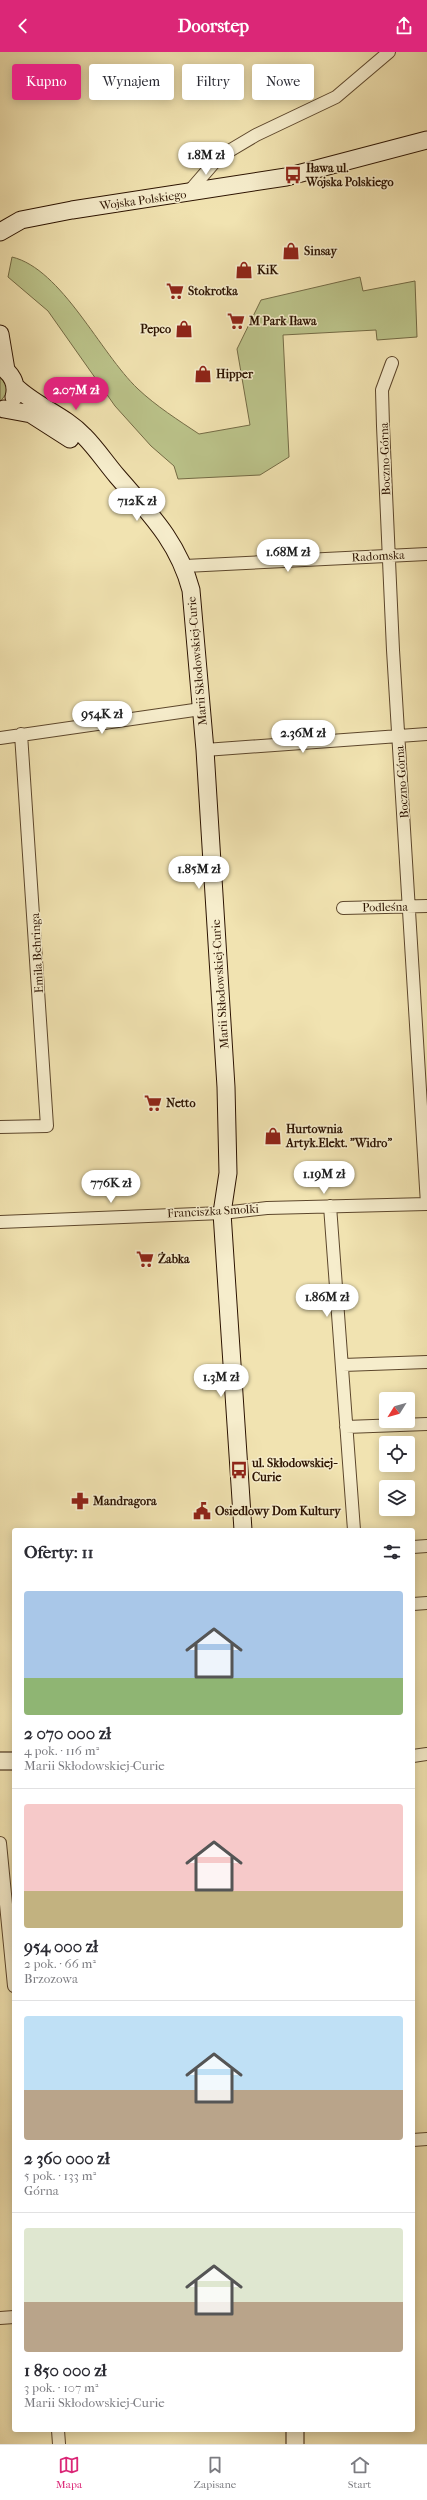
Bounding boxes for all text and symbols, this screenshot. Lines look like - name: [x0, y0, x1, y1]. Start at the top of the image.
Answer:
- icon: back: [12, 15, 34, 37]
- icon: share: [393, 15, 415, 37]
- text: Doorstep: [178, 16, 249, 37]
- chip: Kupno: [12, 64, 81, 100]
- chip: Wynajem: [89, 64, 174, 100]
- chip: Filtry: [182, 64, 244, 100]
- chip: Nowe: [252, 64, 314, 100]
- pin: 1.8M zł: [169, 142, 243, 176]
- text: 1.8M zł: [187, 147, 225, 162]
- place label: Iława ul. Wojska Polskiego: [305, 161, 394, 190]
- bus stop icon: Iława ul. Wojska Polskiego: [283, 165, 303, 185]
- street label: Wojska Polskiego: [98, 187, 187, 213]
- shop icon: Sinsay: [281, 241, 301, 261]
- place label: Sinsay: [304, 244, 337, 259]
- shop icon: KiK: [234, 260, 254, 280]
- place label: KiK: [257, 263, 279, 277]
- supermarket icon: Stokrotka: [165, 281, 185, 301]
- place label: Stokrotka: [188, 284, 238, 298]
- supermarket icon: M Park Iława: [226, 311, 246, 331]
- place label: M Park Iława: [248, 314, 317, 328]
- shop icon: Pepco: [174, 319, 194, 339]
- place label: Pepco: [140, 322, 171, 337]
- shop icon: Hipper: [193, 364, 213, 384]
- place label: Hipper: [216, 367, 254, 382]
- pin: 2.07M zł: [35, 377, 117, 411]
- text: 2.07M zł: [53, 382, 99, 397]
- street label: Boczno-Górna: [377, 422, 393, 496]
- pin: 712K zł: [100, 488, 174, 522]
- text: 712K zł: [117, 493, 157, 508]
- pin: 1.68M zł: [247, 539, 329, 573]
- text: 1.68M zł: [266, 544, 310, 559]
- street label: Radomska: [351, 548, 405, 564]
- street label: Marii Skłodowskiej-Curie: [184, 596, 210, 726]
- pin: 954K zł: [65, 701, 139, 735]
- text: 954K zł: [81, 706, 123, 721]
- pin: 2.36M zł: [262, 720, 344, 754]
- text: 2.36M zł: [280, 725, 326, 740]
- street label: Boczno-Górna: [392, 745, 412, 819]
- pin: 1.85M zł: [158, 856, 240, 890]
- text: 1.85M zł: [177, 861, 221, 876]
- street label: Podleśna: [362, 900, 408, 914]
- street label: Emila Behringa: [28, 912, 46, 993]
- street label: Marii Skłodowskiej-Curie: [208, 919, 232, 1049]
- supermarket icon: Netto: [143, 1093, 163, 1113]
- place label: Netto: [166, 1096, 195, 1110]
- place label: Hurtownia Artyk.Elekt. "Widro": [285, 1122, 392, 1151]
- shop icon: Hurtownia Artyk.Elekt. "Widro": [263, 1126, 283, 1146]
- pin: 1.19M zł: [283, 1161, 365, 1195]
- text: 1.19M zł: [303, 1166, 345, 1181]
- pin: 776K zł: [74, 1170, 148, 1204]
- text: 776K zł: [90, 1175, 132, 1190]
- street label: Franciszka Smolki: [167, 1202, 260, 1220]
- supermarket icon: Żabka: [135, 1249, 155, 1269]
- place label: Żabka: [158, 1251, 190, 1266]
- pin: 1.86M zł: [286, 1284, 368, 1318]
- text: 1.86M zł: [305, 1289, 349, 1304]
- pin: 1.3M zł: [184, 1364, 258, 1398]
- text: 1.3M zł: [203, 1369, 239, 1384]
- north arrow: [379, 1392, 415, 1428]
- map controls: [379, 1392, 415, 1516]
- button: locate: [379, 1436, 415, 1472]
- place label: ul. Skłodowskiej- Curie: [251, 1456, 338, 1484]
- bus stop icon: ul. Skłodowskiej- Curie: [229, 1460, 249, 1480]
- button: layers: [379, 1480, 415, 1516]
- pharmacy icon: Mandragora: [70, 1491, 90, 1511]
- place label: Mandragora: [92, 1494, 157, 1509]
- public building icon: Osiedlowy Dom Kultury: [192, 1501, 212, 1521]
- place label: Osiedlowy Dom Kultury: [215, 1504, 341, 1519]
- icon: filters: [381, 1541, 403, 1563]
- text: Oferty: 11: [24, 1542, 94, 1562]
- icon: home: [178, 1617, 250, 1689]
- text: 2 070 000 zł: [24, 1723, 111, 1743]
- text: 4 pok. · 116 m²: [24, 1743, 99, 1758]
- text: Marii Skłodowskiej-Curie: [24, 1758, 165, 1773]
- icon: home: [178, 1830, 250, 1902]
- text: 954 000 zł: [24, 1936, 98, 1956]
- text: 2 pok. · 66 m²: [24, 1956, 96, 1971]
- text: Brzozowa: [24, 1971, 78, 1986]
- icon: home: [178, 2042, 250, 2114]
- text: 2 360 000 zł: [24, 2148, 110, 2168]
- text: 5 pok. · 133 m²: [24, 2168, 96, 2183]
- text: Górna: [24, 2183, 59, 2198]
- icon: home: [178, 2254, 250, 2326]
- text: 1 850 000 zł: [24, 2360, 107, 2380]
- text: 3 pok. · 107 m²: [24, 2380, 99, 2395]
- text: Marii Skłodowskiej-Curie: [24, 2395, 165, 2410]
- tab: Mapa: [56, 2454, 82, 2491]
- tab: Zapisane: [194, 2454, 236, 2491]
- tab: Start: [348, 2454, 371, 2491]

